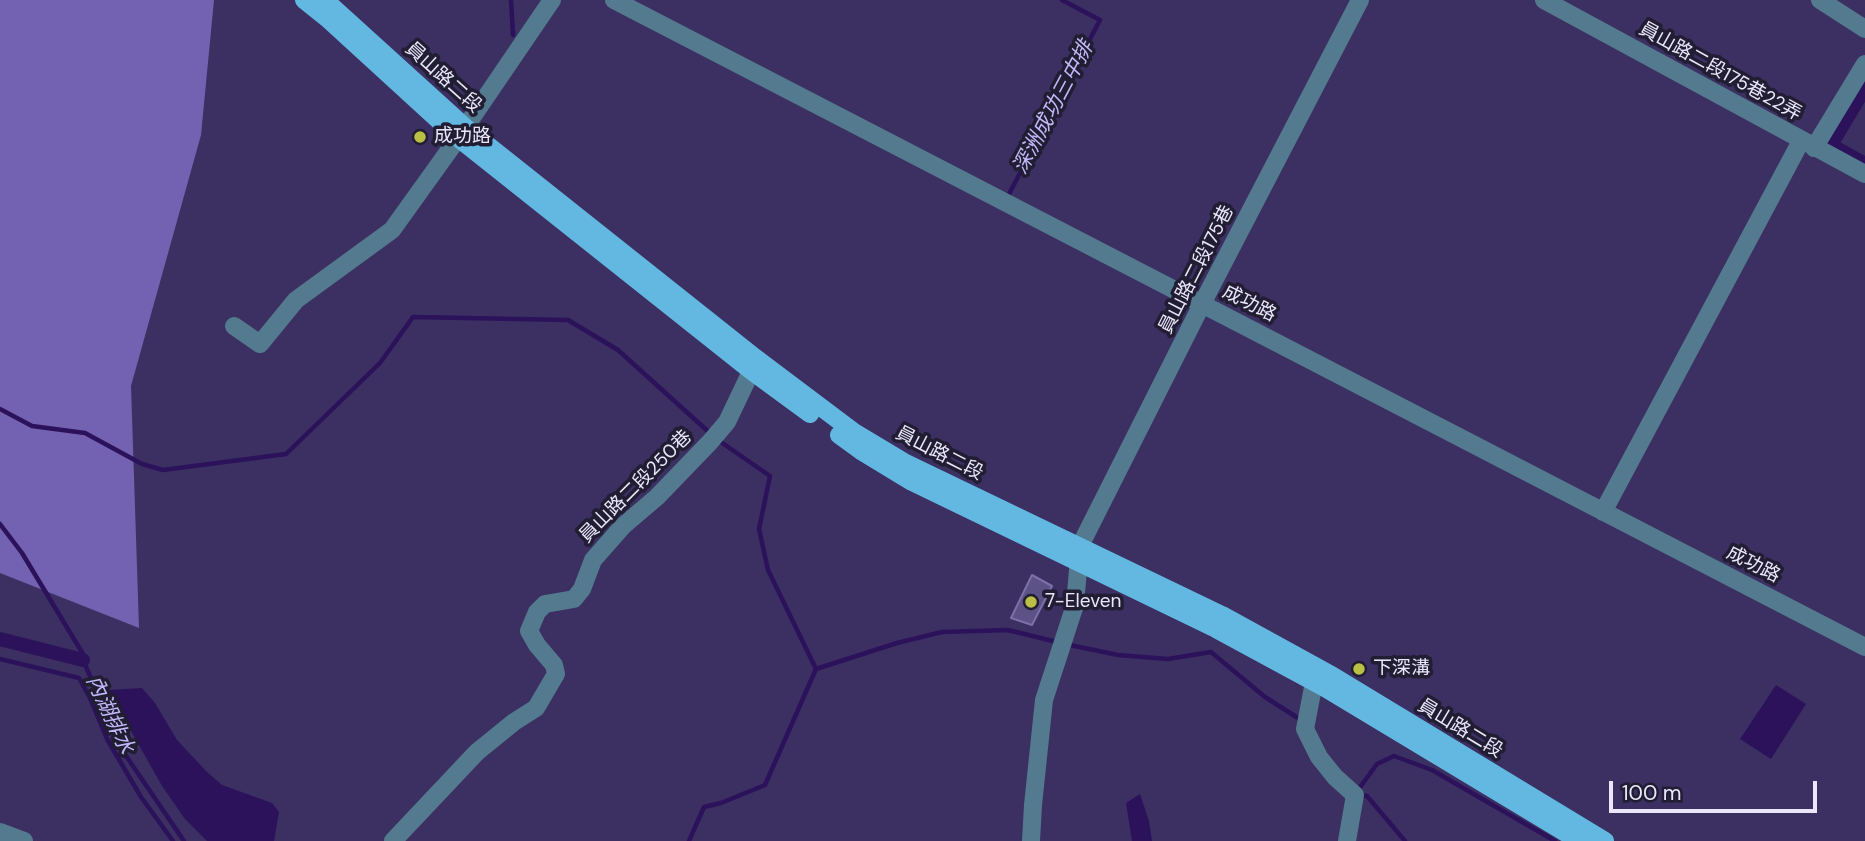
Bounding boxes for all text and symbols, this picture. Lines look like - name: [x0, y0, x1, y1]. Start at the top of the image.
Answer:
- street label: 員山路二段175巷22弄: [1635, 18, 1805, 126]
- water label: 深洲成功三中排: [1008, 37, 1100, 179]
- street label: 員山路二段: [400, 38, 486, 118]
- place label: 成功路: [434, 126, 491, 148]
- marker: 成功路: [412, 129, 428, 145]
- street label: 員山路二段175巷: [1155, 202, 1239, 338]
- street label: 成功路: [1218, 281, 1280, 327]
- street label: 員山路二段: [892, 422, 986, 486]
- street label: 員山路二段250巷: [575, 426, 697, 548]
- street label: 成功路: [1722, 542, 1784, 588]
- place label: 7-Eleven: [1045, 591, 1121, 613]
- marker: 7-Eleven: [1023, 594, 1039, 610]
- place label: 下深溝: [1373, 658, 1430, 680]
- marker: 下深溝: [1351, 661, 1367, 677]
- water label: 內湖排水: [80, 672, 138, 758]
- street label: 員山路二段: [1413, 695, 1507, 763]
- scale bar: [1613, 768, 1821, 812]
- text: 100 m: [1622, 779, 1682, 807]

